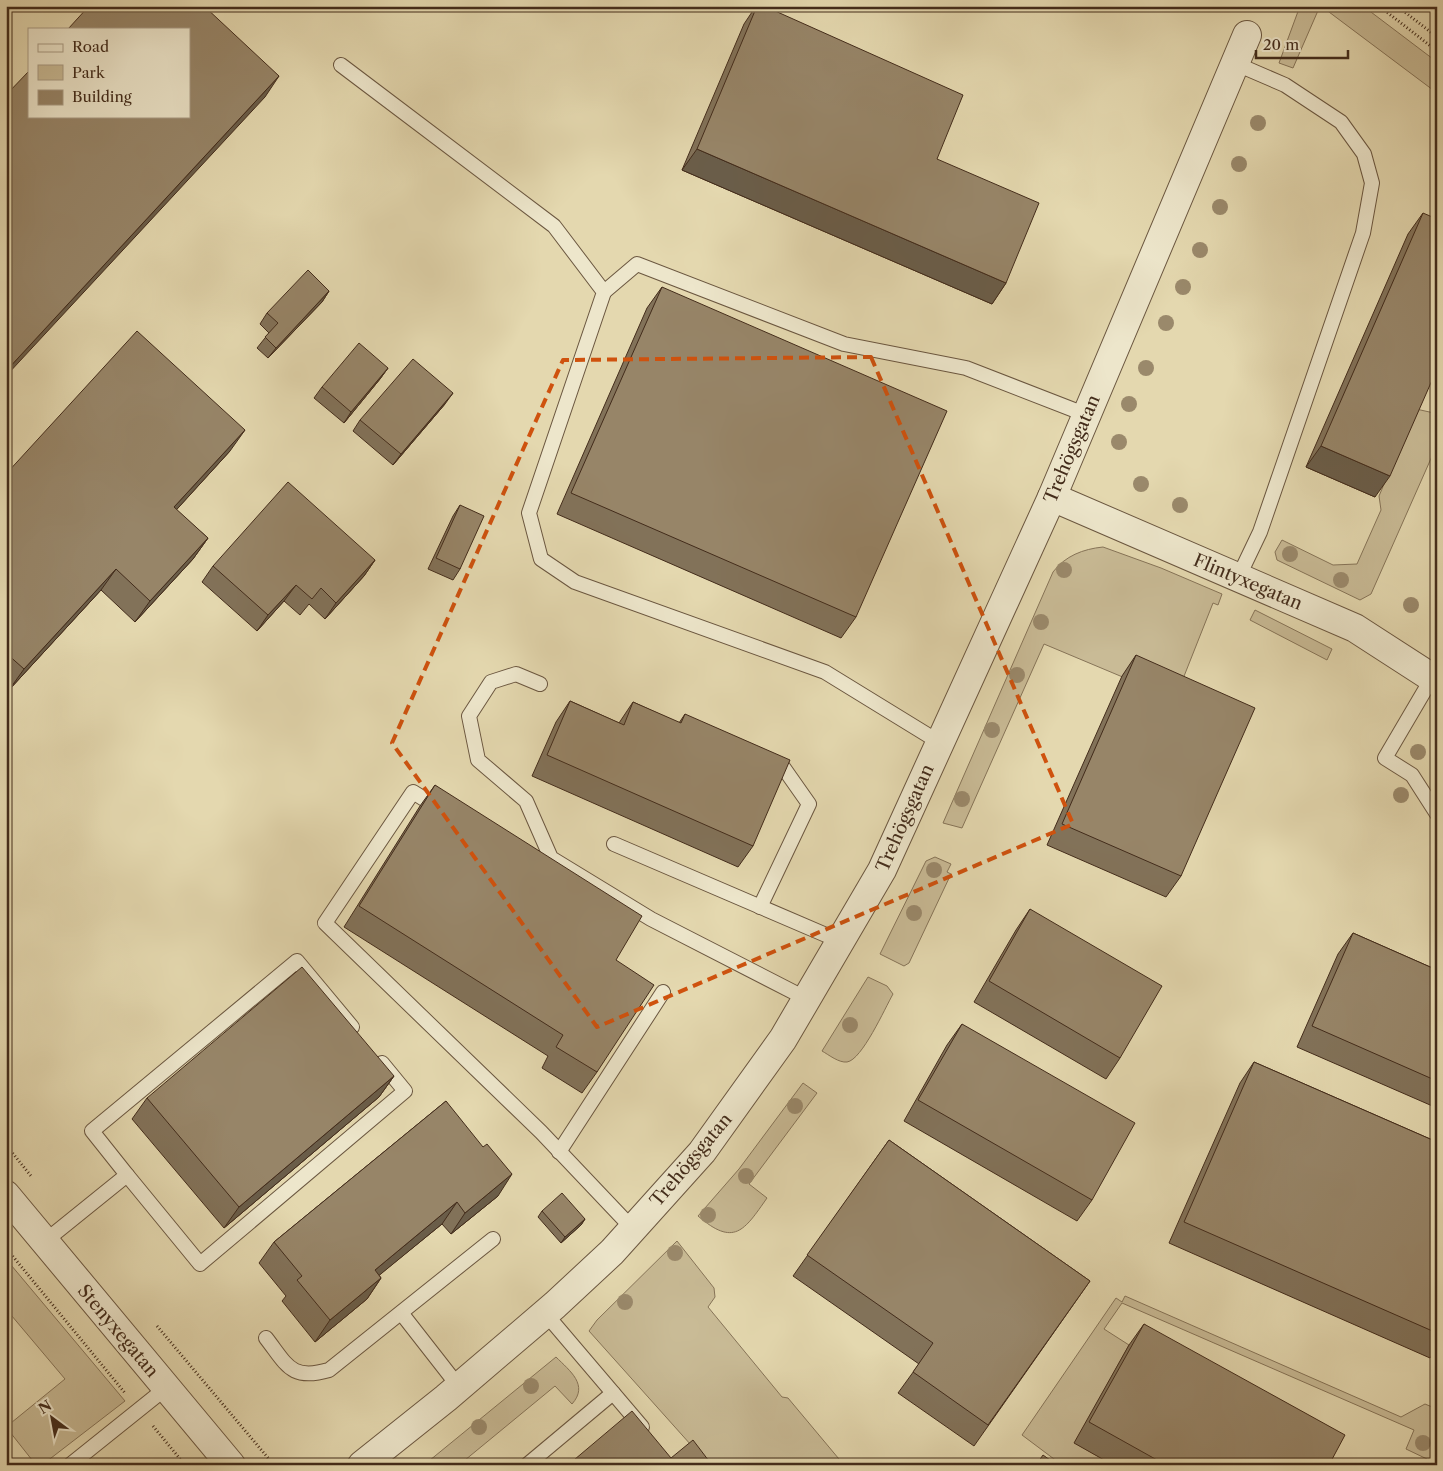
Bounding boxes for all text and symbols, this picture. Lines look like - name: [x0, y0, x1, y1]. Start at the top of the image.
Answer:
- legend: [28, 28, 190, 118]
- scale bar: [1256, 28, 1348, 60]
- text: 20 m: [1263, 35, 1299, 54]
- text: Road: [72, 37, 109, 56]
- text: Park: [72, 63, 106, 82]
- text: Building: [72, 87, 132, 106]
- street label: Trehögsgatan: [1039, 392, 1105, 506]
- street label: Flintyxegatan: [1190, 549, 1306, 615]
- street label: Trehögsgatan: [871, 761, 939, 875]
- street label: Trehögsgatan: [645, 1109, 737, 1211]
- street label: Stenyxegatan: [73, 1280, 163, 1382]
- north arrow: [28, 1394, 78, 1444]
- text: N: [35, 1396, 55, 1418]

